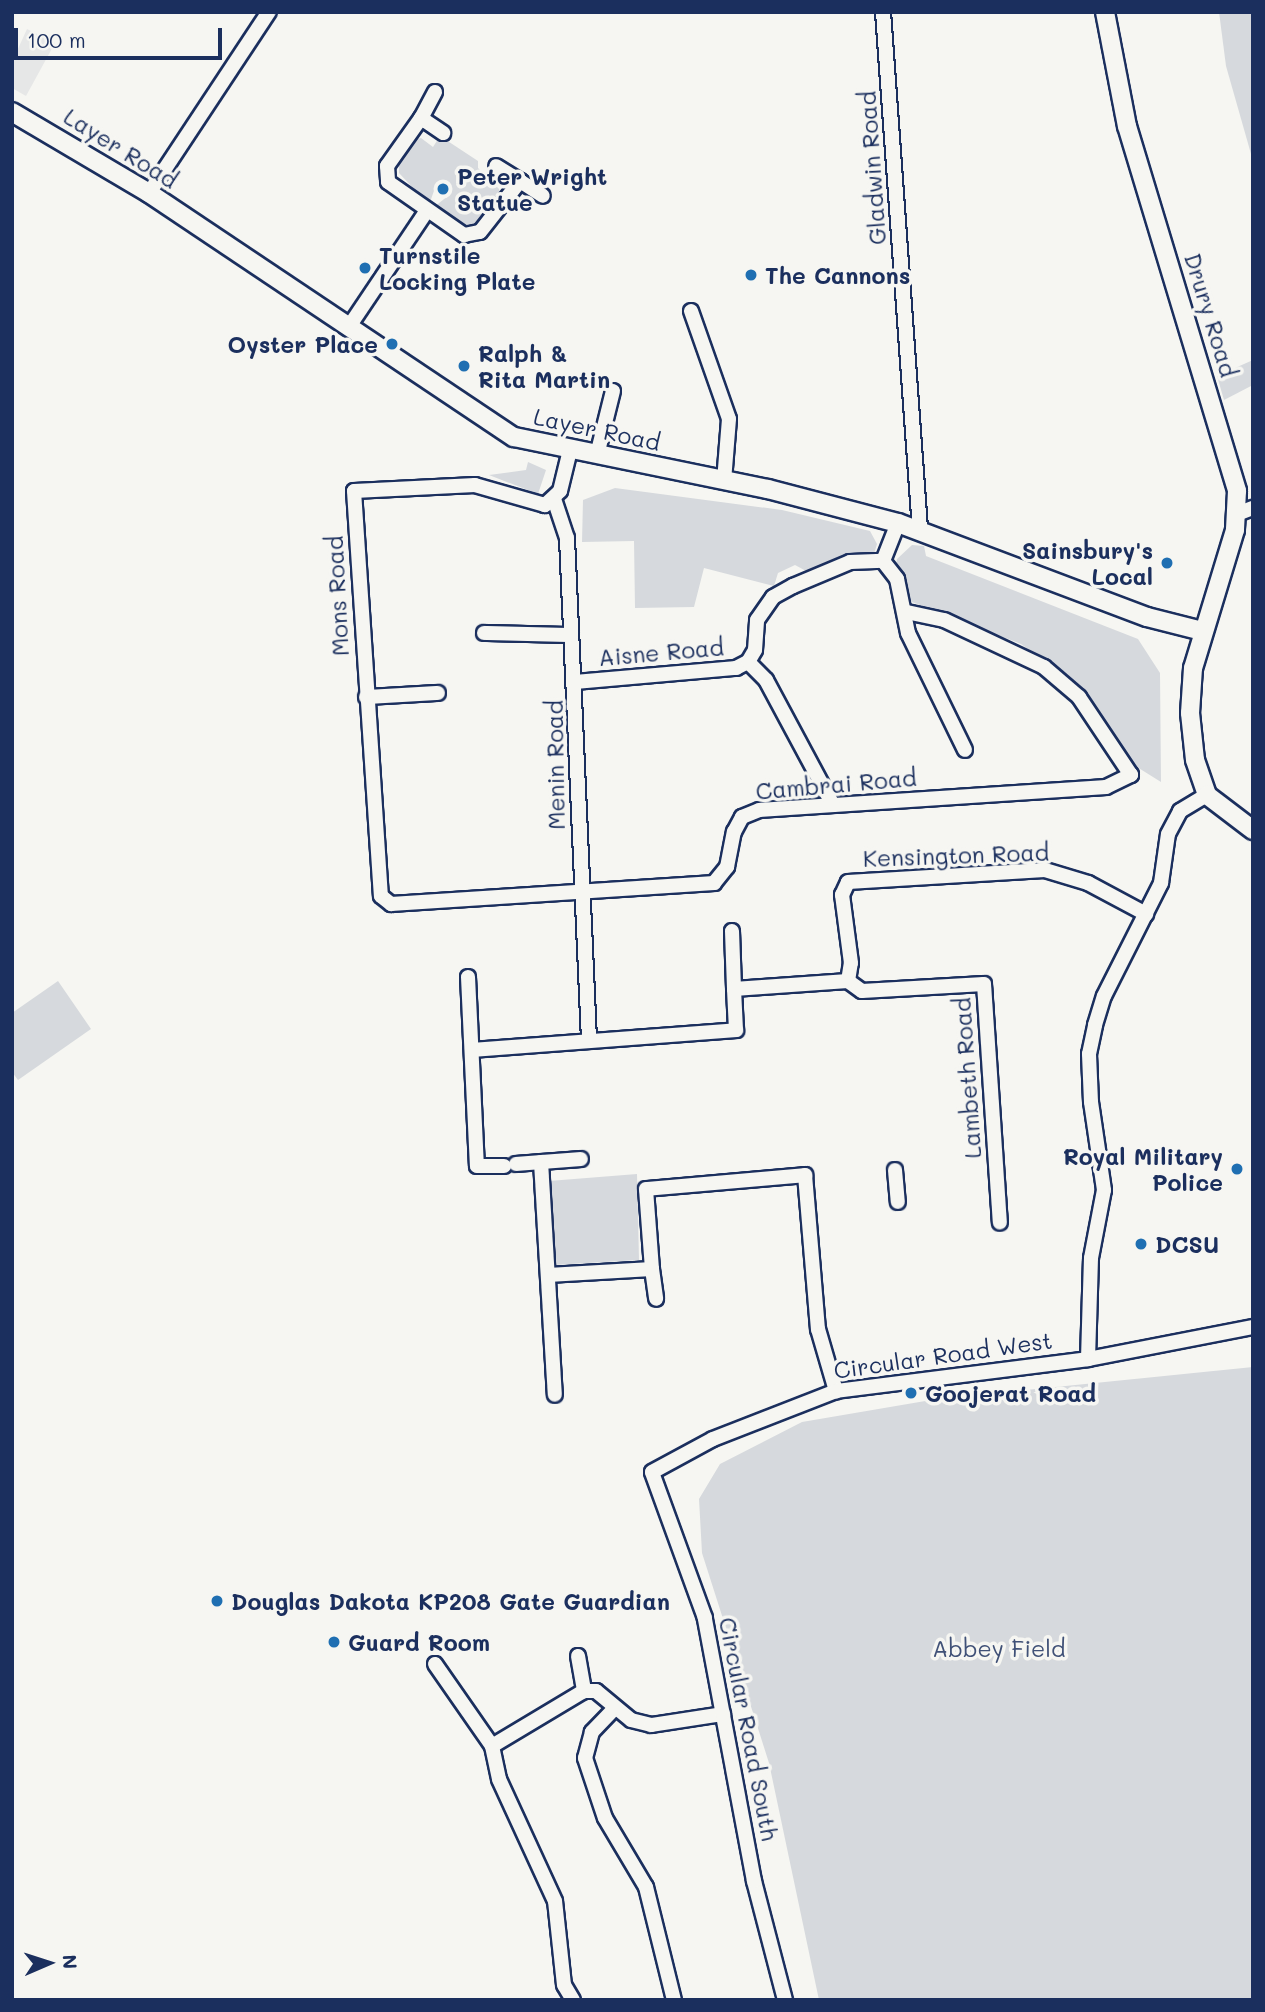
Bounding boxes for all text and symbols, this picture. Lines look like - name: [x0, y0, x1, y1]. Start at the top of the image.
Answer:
- scale bar: [18, 14, 226, 58]
- text: 100 m: [27, 26, 86, 53]
- street label: Gladwin Road: [853, 90, 891, 246]
- street label: Layer Road: [59, 102, 183, 194]
- place label: Peter Wright Statue: [457, 162, 607, 216]
- marker: Peter Wright Statue: [435, 181, 451, 197]
- place label: Turnstile Locking Plate: [379, 241, 535, 295]
- street label: Drury Road: [1179, 250, 1243, 380]
- marker: Turnstile Locking Plate: [357, 260, 373, 276]
- place label: The Cannons: [765, 261, 910, 289]
- marker: The Cannons: [743, 267, 759, 283]
- place label: Oyster Place: [228, 330, 378, 358]
- marker: Oyster Place: [384, 336, 400, 352]
- place label: Ralph & Rita Martin: [478, 339, 610, 393]
- marker: Ralph & Rita Martin: [456, 358, 472, 374]
- street label: Layer Road: [531, 402, 663, 456]
- street label: Mons Road: [320, 535, 354, 657]
- place label: Sainsbury's Local: [1022, 536, 1153, 590]
- marker: Sainsbury's Local: [1159, 555, 1175, 571]
- street label: Aisne Road: [597, 633, 725, 671]
- street label: Menin Road: [540, 700, 570, 830]
- street label: Cambrai Road: [754, 763, 918, 805]
- street label: Kensington Road: [862, 838, 1050, 872]
- street label: Lambeth Road: [948, 997, 986, 1159]
- place label: Royal Military Police: [1063, 1142, 1223, 1196]
- marker: Royal Military Police: [1229, 1161, 1245, 1177]
- place label: DCSU: [1155, 1230, 1219, 1258]
- marker: DCSU: [1133, 1236, 1149, 1252]
- street label: Circular Road West: [832, 1326, 1054, 1384]
- place label: Goojerat Road: [925, 1379, 1096, 1407]
- marker: Goojerat Road: [903, 1385, 919, 1401]
- place label: Douglas Dakota KP208 Gate Guardian: [231, 1587, 670, 1615]
- marker: Douglas Dakota KP208 Gate Guardian: [209, 1593, 225, 1609]
- street label: Circular Road South: [714, 1615, 784, 1843]
- place label: Guard Room: [348, 1628, 490, 1656]
- marker: Guard Room: [326, 1634, 342, 1650]
- park label: Abbey Field: [932, 1634, 1066, 1662]
- north arrow: [14, 1928, 84, 1998]
- text: N: [58, 1954, 83, 1970]

